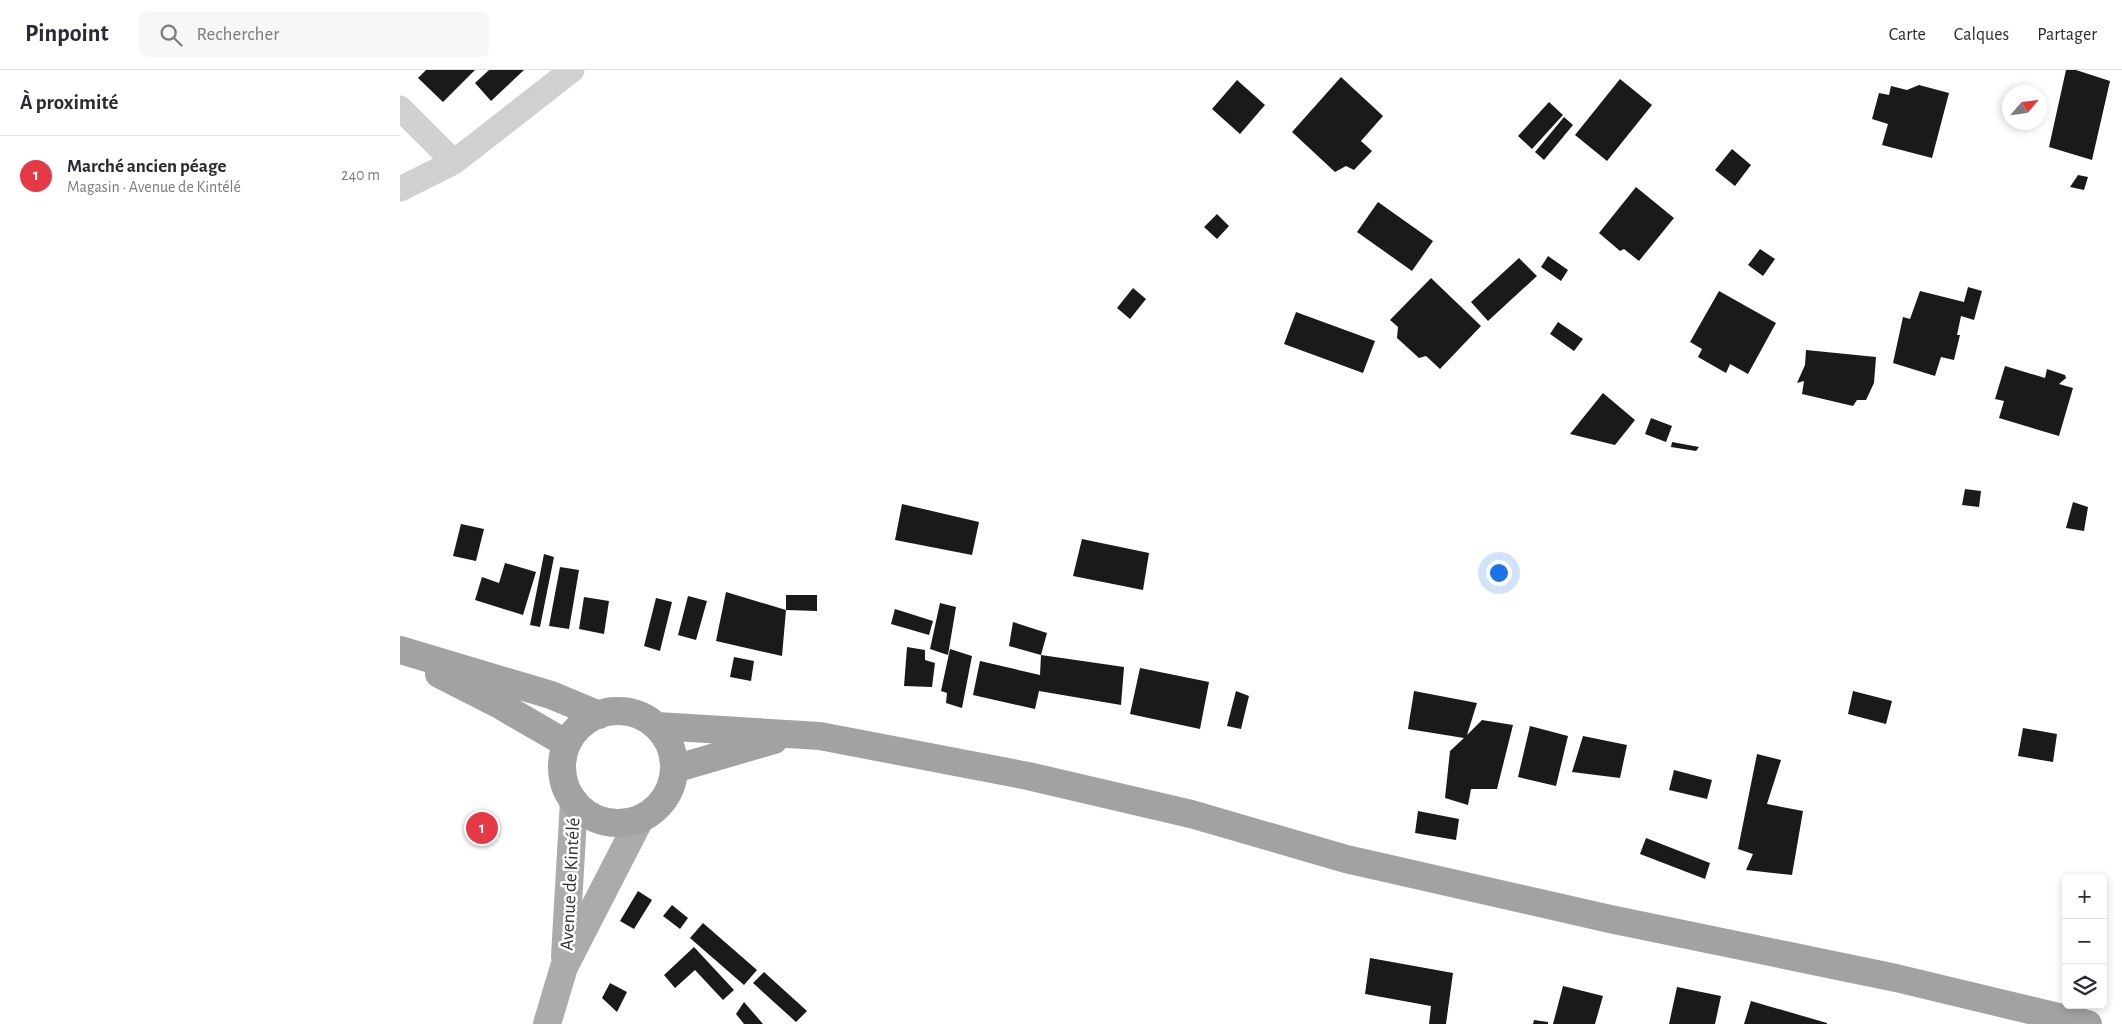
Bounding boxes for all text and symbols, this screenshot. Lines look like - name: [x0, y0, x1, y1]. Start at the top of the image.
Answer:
- search box: [139, 12, 489, 57]
- icon: search: [157, 21, 185, 49]
- text: Pinpoint: [25, 22, 109, 46]
- text: Rechercher: [197, 25, 279, 44]
- text: Carte: [1889, 26, 1926, 44]
- text: Calques: [1954, 26, 2009, 44]
- text: Partager: [2037, 26, 2097, 44]
- north arrow: [2002, 85, 2047, 130]
- text: À proximité: [20, 92, 118, 113]
- text: Marché ancien péage: [67, 157, 226, 176]
- text: 1: [33, 167, 39, 183]
- text: 240 m: [341, 167, 380, 183]
- text: Magasin · Avenue de Kintélé: [67, 179, 241, 195]
- your location: [1486, 560, 1512, 586]
- pin: 1: [466, 809, 498, 847]
- street label: Avenue de Kintélé: [558, 817, 583, 951]
- map controls: [2062, 874, 2107, 1009]
- button: +: [2062, 874, 2107, 919]
- button: −: [2062, 919, 2107, 964]
- button: layers: [2062, 964, 2107, 1009]

